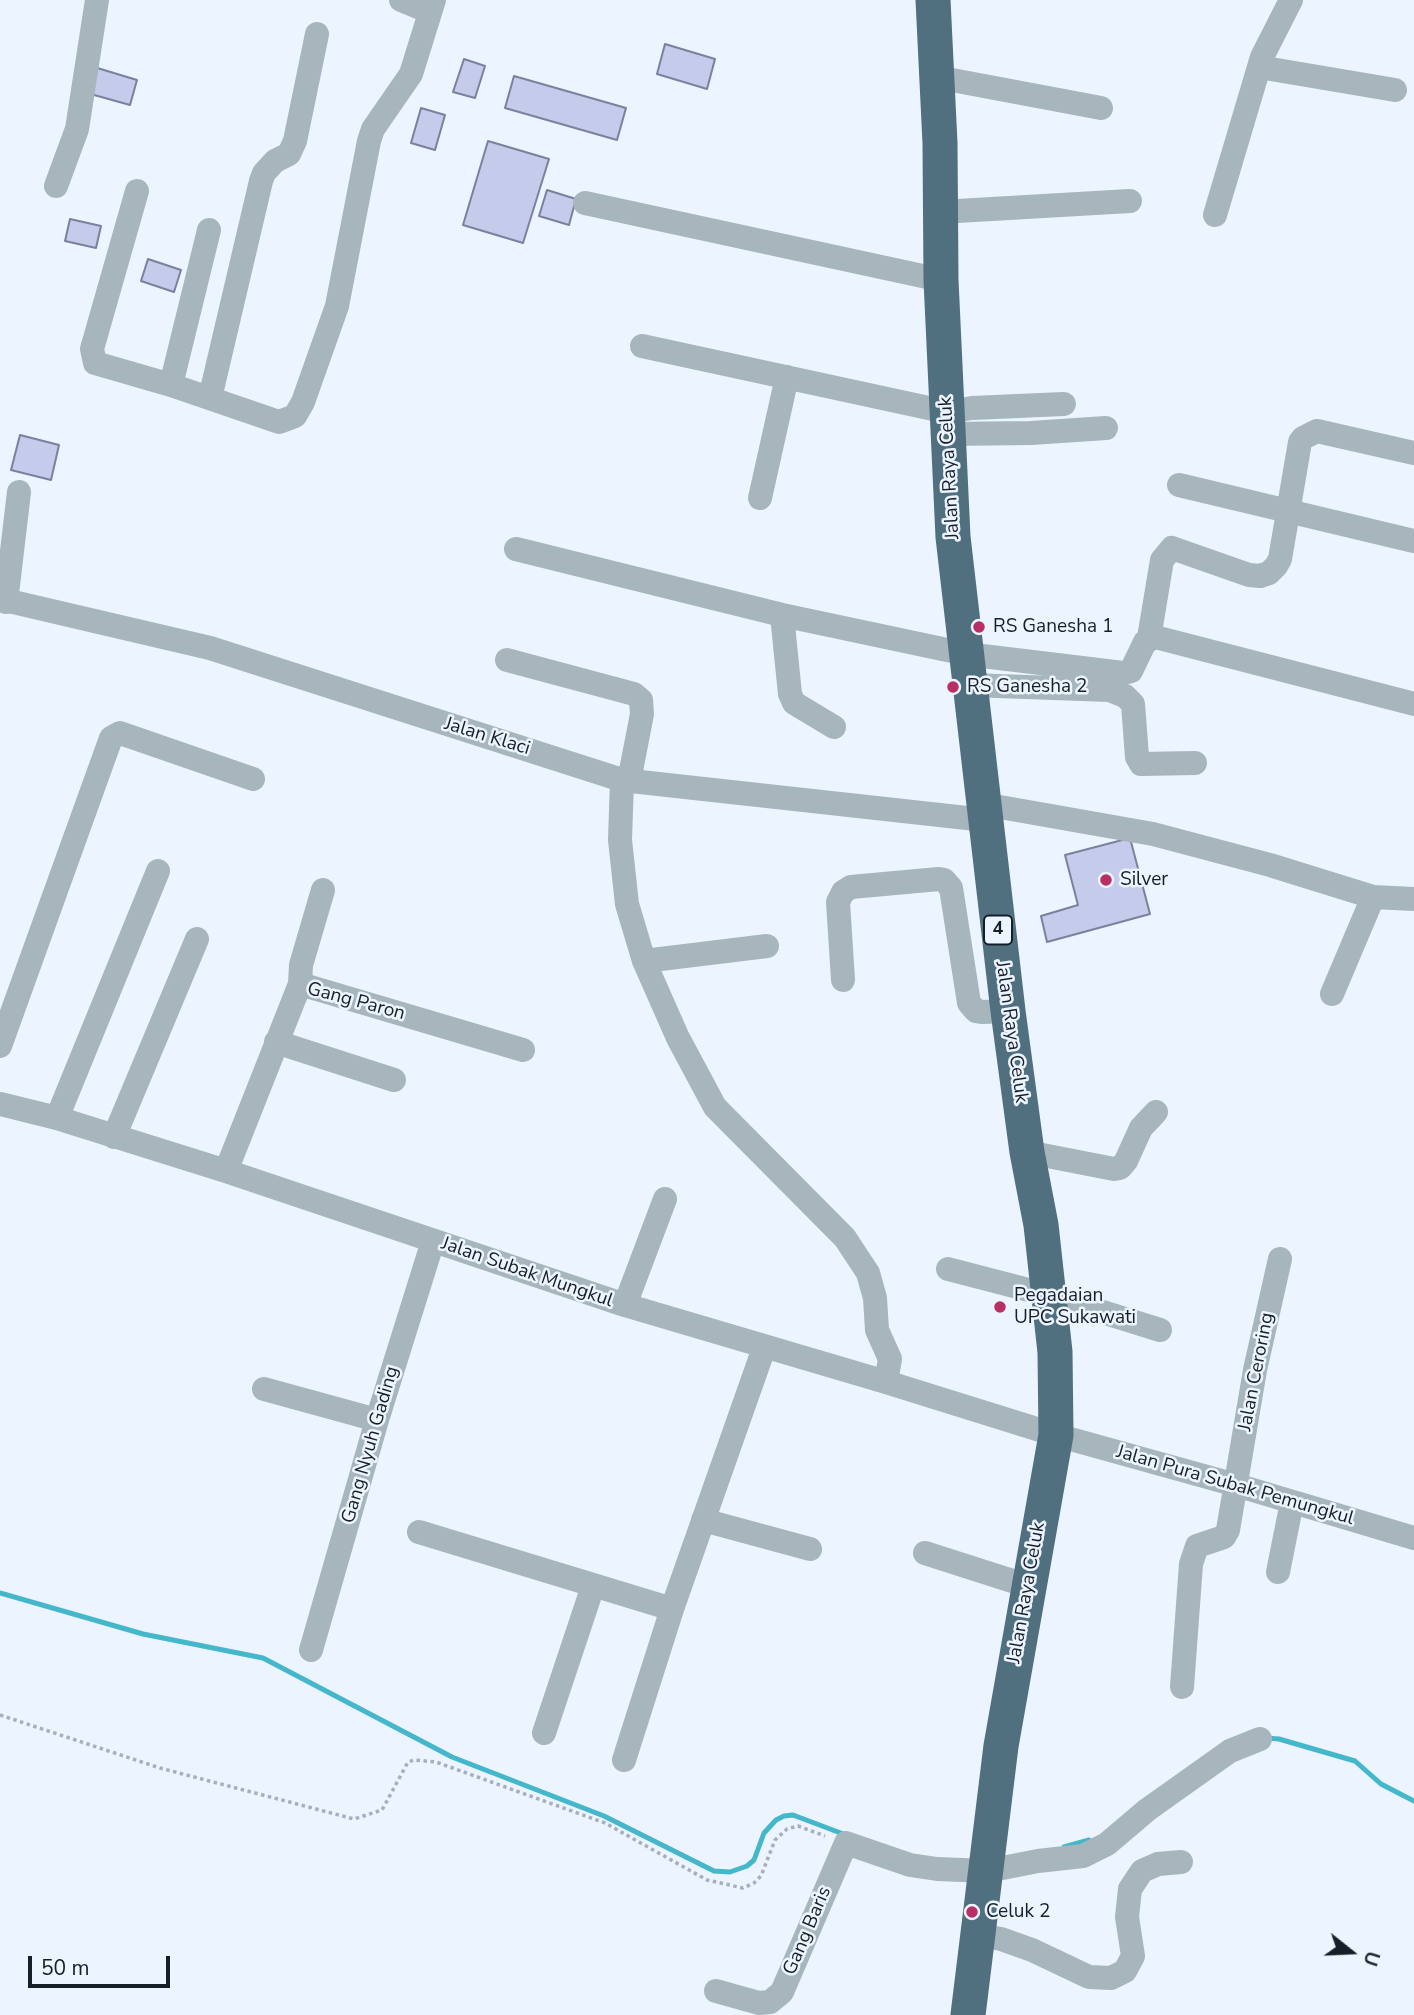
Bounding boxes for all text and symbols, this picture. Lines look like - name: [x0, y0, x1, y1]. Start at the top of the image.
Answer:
- street label: Jalan Raya Celuk: [935, 396, 965, 540]
- place label: RS Ganesha 1: [993, 616, 1113, 638]
- marker: RS Ganesha 1: [971, 619, 987, 635]
- place label: RS Ganesha 2: [967, 676, 1087, 698]
- marker: RS Ganesha 2: [945, 679, 961, 695]
- street label: Jalan Klaci: [441, 713, 533, 761]
- place label: Silver: [1120, 869, 1168, 891]
- marker: Silver: [1098, 872, 1114, 888]
- road number: 4: [984, 916, 1012, 945]
- street label: Jalan Raya Celuk: [990, 960, 1032, 1104]
- street label: Gang Paron: [305, 978, 407, 1026]
- street label: Jalan Subak Mungkul: [438, 1233, 616, 1313]
- place label: Pegadaian UPC Sukawati: [1014, 1285, 1136, 1329]
- marker: Pegadaian UPC Sukawati: [992, 1299, 1008, 1315]
- street label: Jalan Ceroring: [1234, 1311, 1280, 1433]
- street label: Gang Nyuh Gading: [338, 1364, 404, 1526]
- street label: Jalan Pura Subak Pemungkul: [1114, 1441, 1356, 1531]
- street label: Jalan Raya Celuk: [1003, 1521, 1051, 1665]
- street label: Gang Baris: [779, 1883, 837, 1979]
- place label: Celuk 2: [986, 1901, 1050, 1923]
- marker: Celuk 2: [964, 1904, 980, 1920]
- north arrow: [1316, 1917, 1386, 1987]
- scale bar: [32, 1941, 173, 1985]
- text: U: [1356, 1948, 1386, 1969]
- text: 50 m: [41, 1954, 90, 1982]

